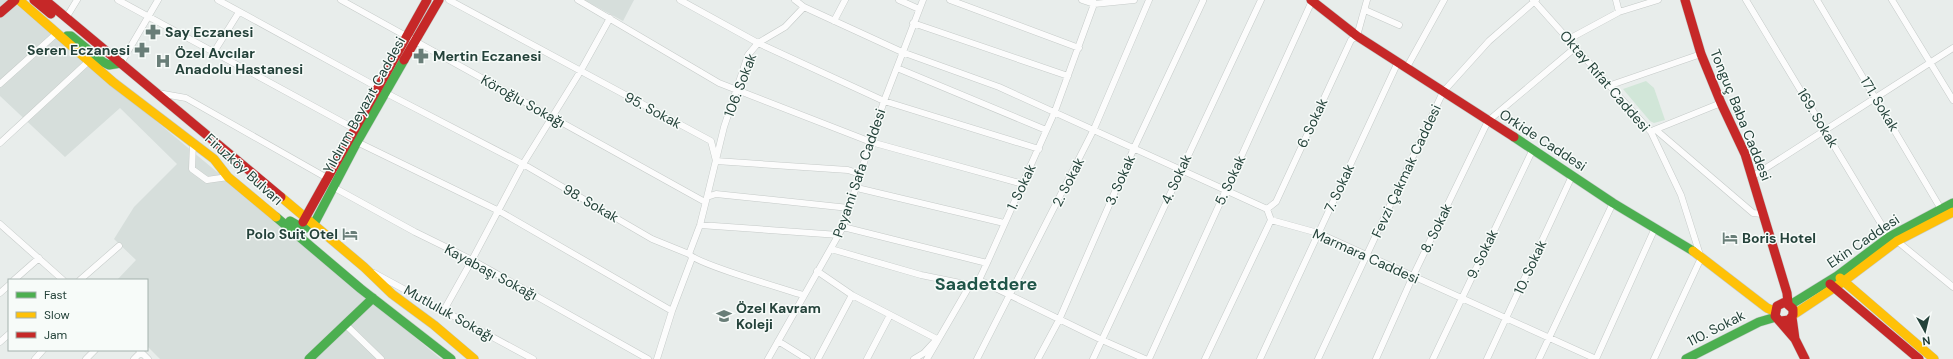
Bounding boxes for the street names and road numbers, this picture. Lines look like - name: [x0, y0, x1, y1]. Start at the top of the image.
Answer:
- street label: Oktay Rıfat Caddesi: [1556, 27, 1654, 135]
- street label: Yıldırım Beyazıt Caddesi: [319, 33, 409, 177]
- street label: Tonguç Baba Caddesi: [1706, 47, 1776, 183]
- street label: 106. Sokak: [720, 51, 760, 119]
- street label: Köroğlu Sokağı: [478, 70, 568, 132]
- street label: 171. Sokak: [1857, 73, 1903, 135]
- street label: 169. Sokak: [1793, 85, 1843, 151]
- street label: 95. Sokak: [621, 88, 685, 132]
- street label: 6. Sokak: [1293, 95, 1331, 151]
- street label: Fevzi Çakmak Caddesi: [1367, 102, 1445, 240]
- street label: Orkide Caddesi: [1496, 105, 1590, 175]
- street label: Peyami Safa Caddesi: [829, 106, 889, 240]
- street label: Firuzköy Bulvarı: [201, 129, 287, 209]
- street label: 4. Sokak: [1157, 151, 1195, 207]
- street label: 3. Sokak: [1101, 152, 1139, 208]
- street label: 5. Sokak: [1211, 152, 1249, 208]
- street label: 2. Sokak: [1048, 154, 1088, 210]
- street label: 1. Sokak: [1002, 161, 1040, 213]
- street label: 7. Sokak: [1320, 161, 1358, 215]
- street label: 98. Sokak: [560, 180, 622, 226]
- street label: 8. Sokak: [1416, 200, 1456, 256]
- street label: Ekin Caddesi: [1823, 210, 1903, 272]
- street label: Marmara Caddesi: [1310, 224, 1422, 288]
- street label: 9. Sokak: [1462, 226, 1502, 282]
- street label: 10. Sokak: [1510, 237, 1550, 297]
- street label: Kayabaşı Sokağı: [442, 240, 540, 304]
- street label: Mutluluk Sokağı: [401, 281, 497, 345]
- street label: 110. Sokak: [1684, 306, 1748, 350]

